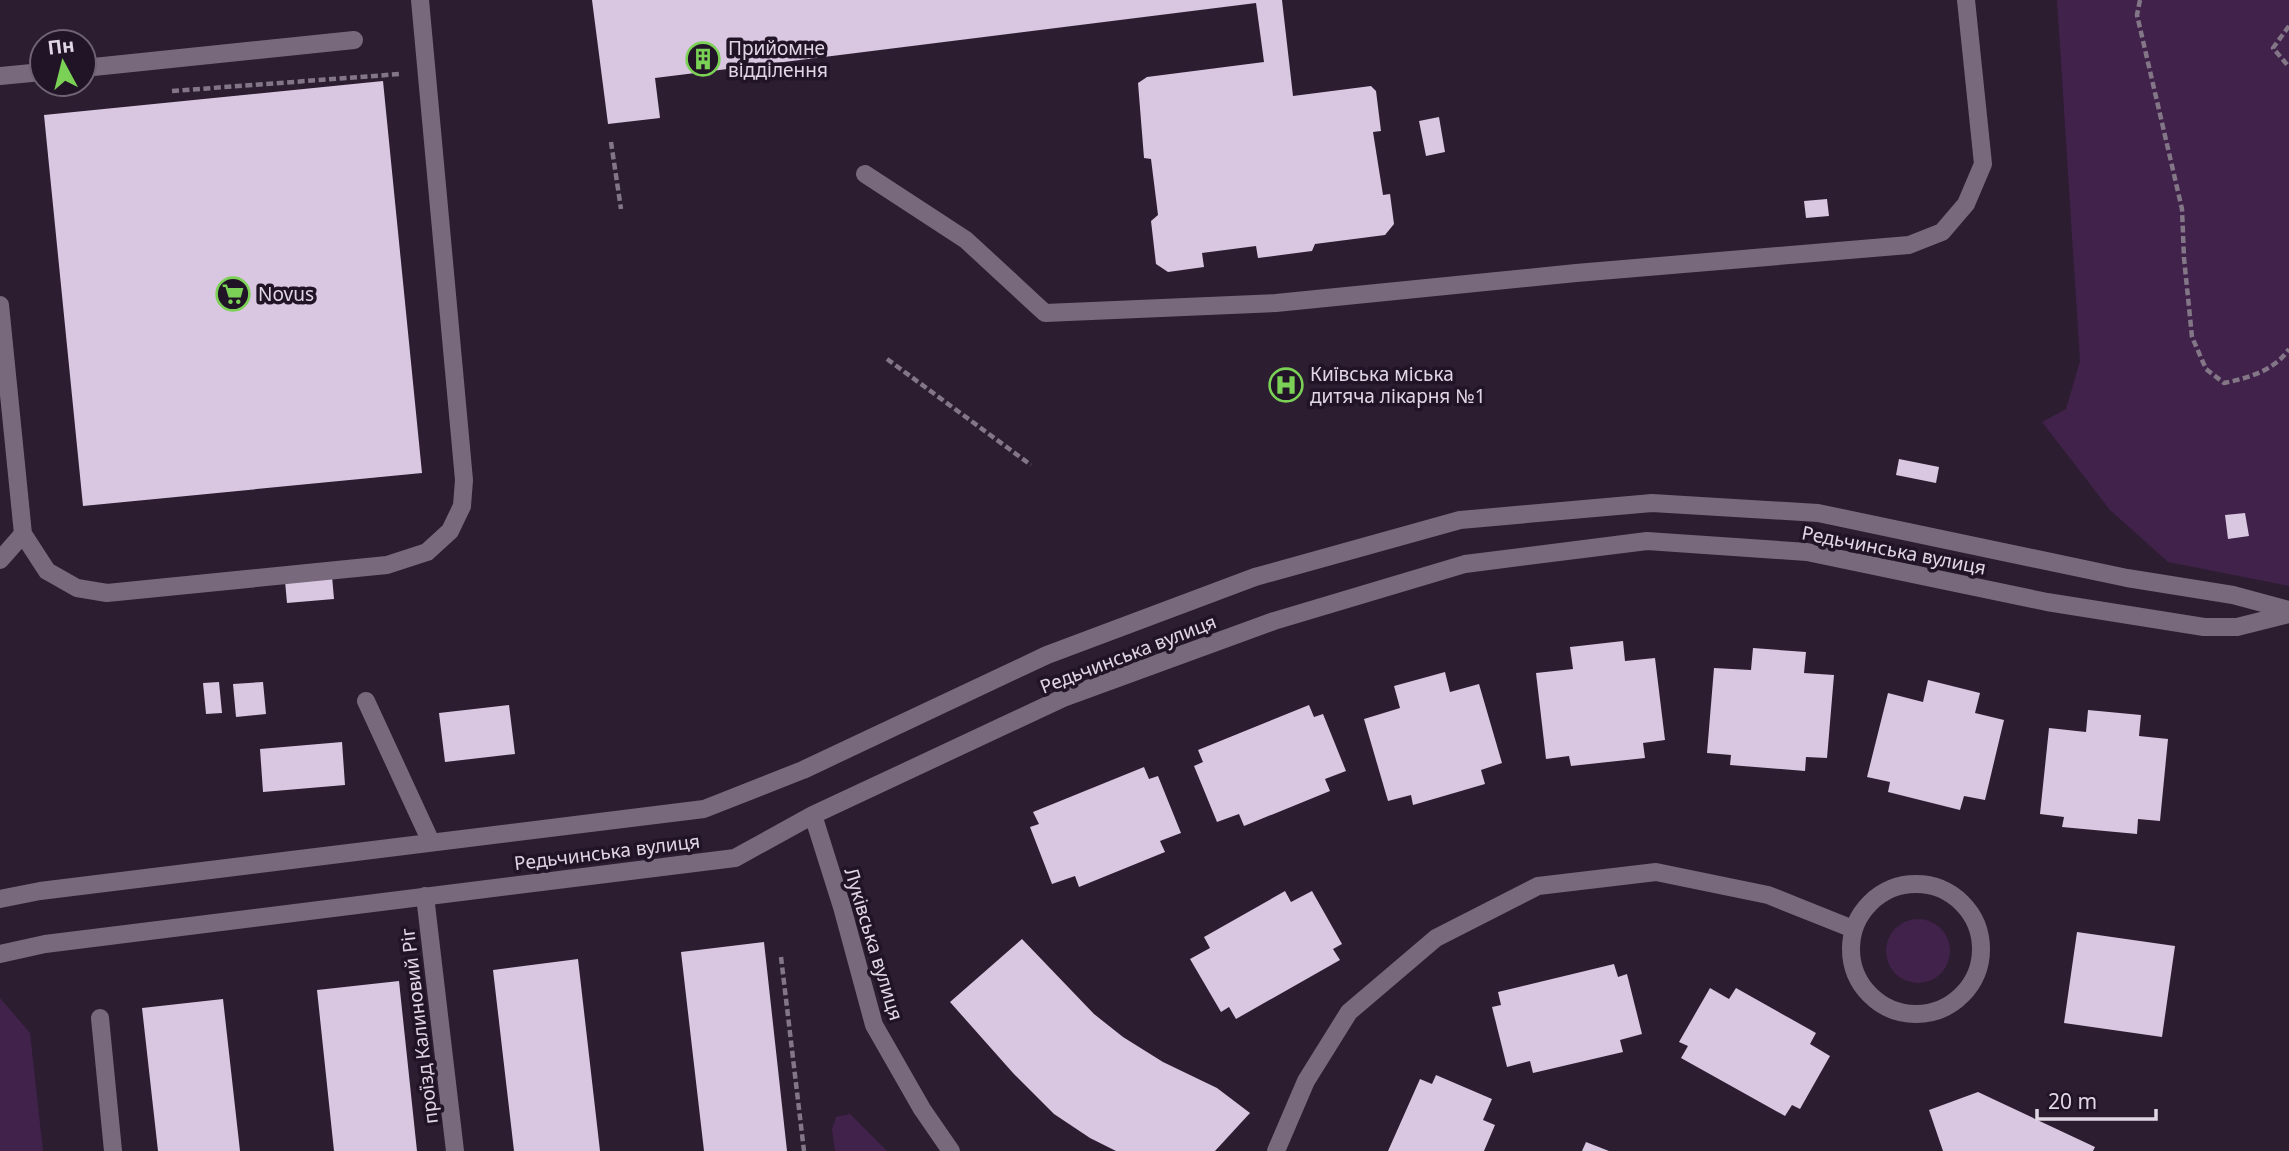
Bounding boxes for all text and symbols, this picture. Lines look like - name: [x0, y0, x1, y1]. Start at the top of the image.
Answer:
- north arrow: [28, 28, 98, 98]
- text: Пн: [46, 32, 76, 61]
- place label: Прийомне відділення: [728, 35, 828, 83]
- building icon: Прийомне відділення: [684, 40, 722, 78]
- supermarket icon: Novus: [214, 275, 252, 313]
- place label: Novus: [258, 281, 314, 307]
- place label: Київська міська дитяча лікарня №1: [1310, 361, 1486, 409]
- hospital icon: Київська міська дитяча лікарня №1: [1267, 366, 1305, 404]
- street label: Редьчинська вулиця: [1800, 519, 1988, 581]
- street label: Редьчинська вулиця: [1036, 608, 1220, 700]
- street label: Редьчинська вулиця: [513, 828, 701, 876]
- street label: Луківська вулиця: [838, 864, 910, 1024]
- street label: проїзд Калиновий Ріг: [394, 927, 444, 1125]
- scale bar: [2037, 1078, 2156, 1122]
- text: 20 m: [2048, 1087, 2097, 1115]

